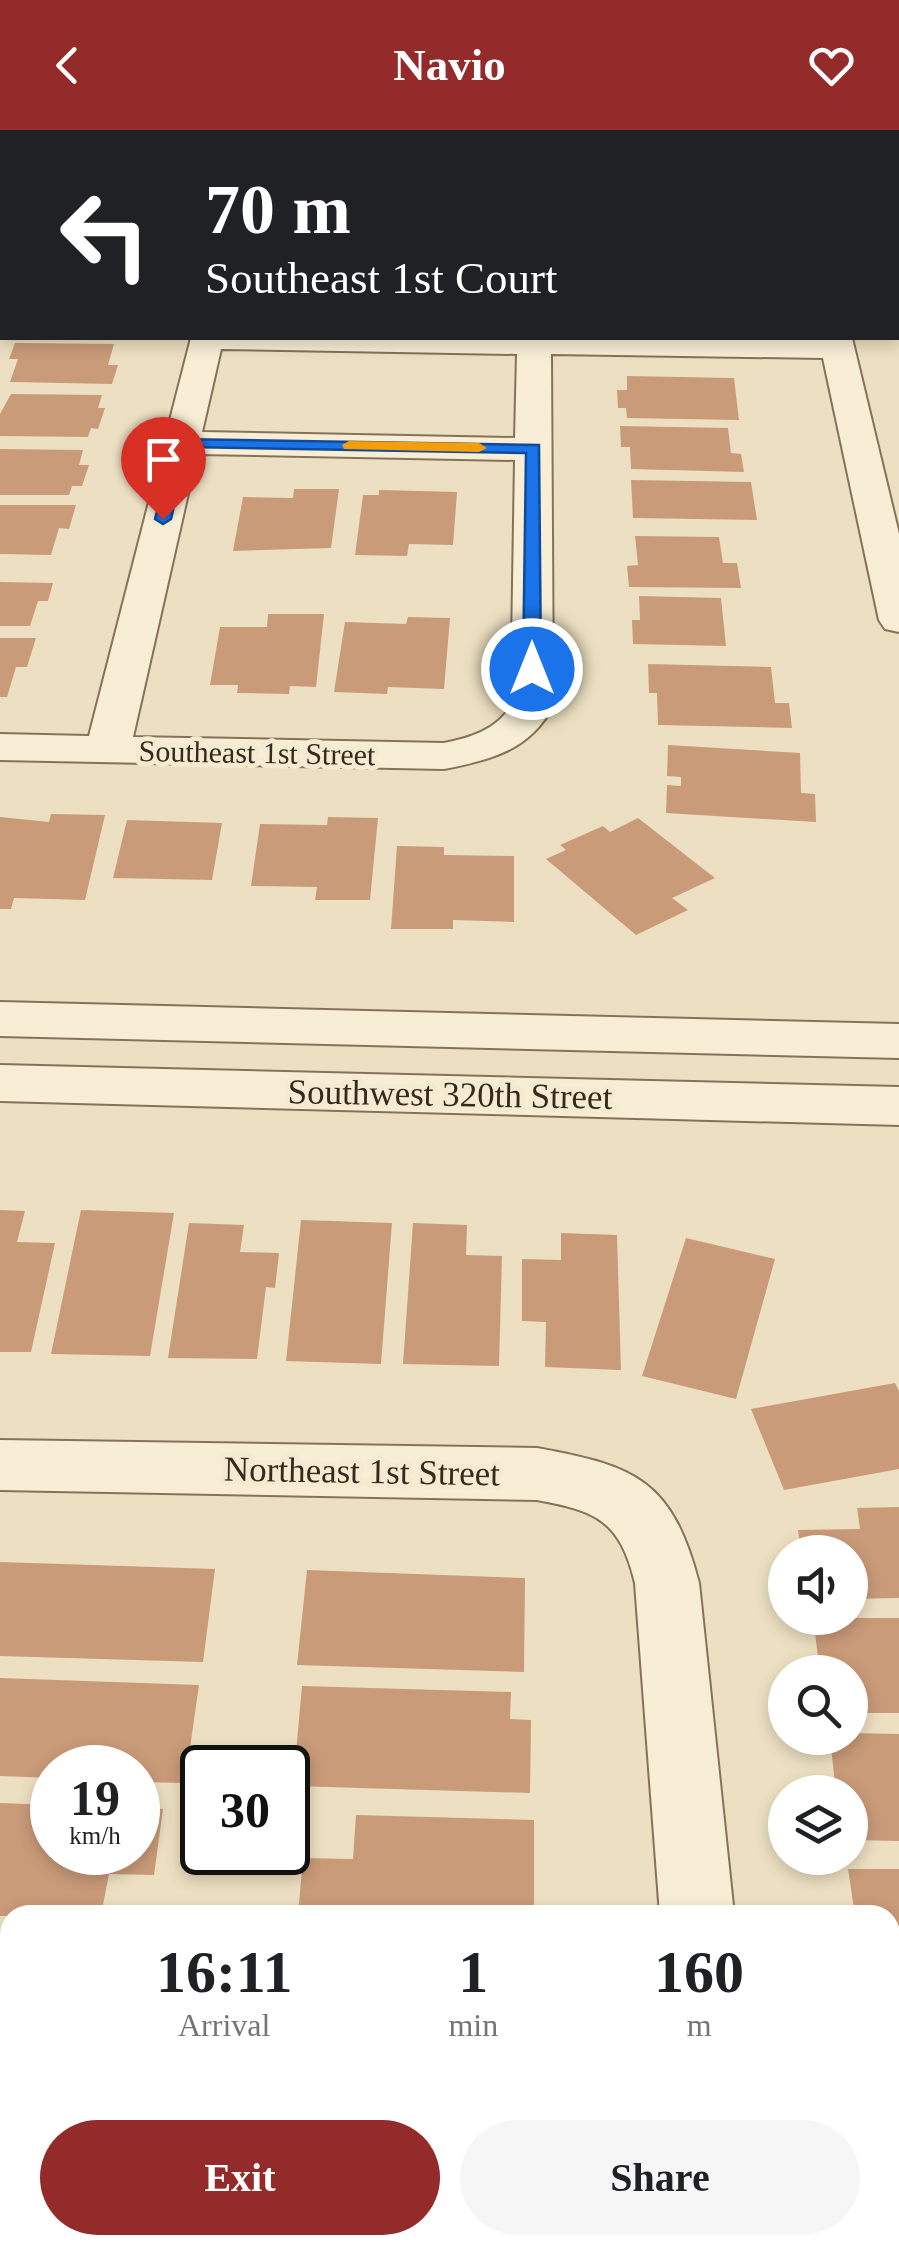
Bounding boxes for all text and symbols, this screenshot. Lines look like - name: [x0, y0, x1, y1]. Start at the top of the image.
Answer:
- icon: back: [40, 38, 95, 93]
- icon: heart: [804, 38, 859, 93]
- text: Navio: [393, 40, 506, 90]
- icon: left: [40, 170, 170, 300]
- text: 70 m: [205, 171, 351, 248]
- text: Southeast 1st Court: [205, 253, 558, 303]
- pin: [121, 417, 206, 520]
- icon: arrive: [136, 432, 191, 487]
- position arrow: [480, 617, 584, 721]
- street label: Southeast 1st Street: [138, 734, 376, 771]
- street label: Southwest 320th Street: [287, 1072, 613, 1117]
- street label: Northeast 1st Street: [224, 1450, 501, 1493]
- map controls: [768, 1535, 868, 1875]
- button: sound: [768, 1535, 868, 1635]
- button: search: [768, 1655, 868, 1755]
- speed limit sign: 30: [180, 1745, 310, 1875]
- text: 19: [70, 1770, 120, 1826]
- button: layers: [768, 1775, 868, 1875]
- text: km/h: [69, 1822, 121, 1849]
- text: 16:11: [156, 1939, 293, 2005]
- text: 1: [458, 1939, 488, 2005]
- text: 160: [654, 1939, 744, 2005]
- text: Arrival: [178, 2007, 270, 2043]
- text: min: [448, 2007, 498, 2043]
- text: m: [687, 2007, 712, 2043]
- button: Exit: [40, 2120, 440, 2235]
- button: Share: [460, 2120, 860, 2235]

